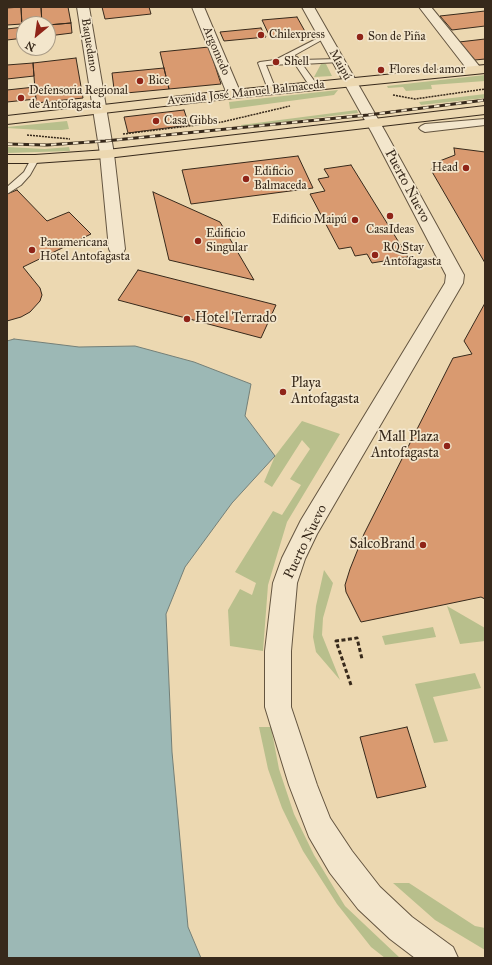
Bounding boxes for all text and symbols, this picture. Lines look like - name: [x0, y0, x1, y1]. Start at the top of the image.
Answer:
- north arrow: [16, 16, 56, 56]
- street label: Baquedano: [78, 17, 100, 73]
- street label: Argomedo: [199, 24, 233, 78]
- place label: Chilexpress: [269, 28, 325, 42]
- marker: Chilexpress: [256, 30, 266, 40]
- place label: Son de Piña: [368, 30, 425, 44]
- marker: Son de Piña: [355, 32, 365, 42]
- text: N: [23, 38, 38, 54]
- street label: Maipú: [326, 47, 354, 83]
- place label: Shell: [284, 55, 309, 69]
- marker: Shell: [271, 57, 281, 67]
- place label: Flores del amor: [389, 63, 465, 77]
- marker: Flores del amor: [376, 65, 386, 75]
- place label: Bice: [148, 74, 169, 88]
- marker: Bice: [135, 76, 145, 86]
- street label: Avenida José Manuel Balmaceda: [167, 78, 325, 108]
- place label: Defensoria Regional de Antofagasta: [29, 84, 128, 112]
- marker: Defensoria Regional de Antofagasta: [16, 93, 26, 103]
- place label: Casa Gibbs: [164, 114, 217, 128]
- marker: Casa Gibbs: [151, 116, 161, 126]
- street label: Puerto Nuevo: [381, 147, 433, 225]
- place label: Head: [432, 161, 458, 175]
- marker: Head: [461, 163, 471, 173]
- place label: Edificio Balmaceda: [254, 165, 307, 193]
- marker: Edificio Balmaceda: [241, 174, 251, 184]
- marker: CasaIdeas: [385, 211, 395, 221]
- place label: Edificio Maipú: [272, 213, 347, 227]
- marker: Edificio Maipú: [350, 215, 360, 225]
- place label: CasaIdeas: [366, 223, 414, 237]
- place label: Edificio Singular: [206, 227, 248, 255]
- place label: Panamericana Hotel Antofagasta: [40, 236, 130, 264]
- marker: Edificio Singular: [193, 236, 203, 246]
- place label: RQ Stay Antofagasta: [383, 241, 441, 269]
- marker: Panamericana Hotel Antofagasta: [27, 245, 37, 255]
- marker: RQ Stay Antofagasta: [370, 250, 380, 260]
- place label: Hotel Terrado: [195, 311, 277, 327]
- marker: Hotel Terrado: [182, 314, 192, 324]
- place label: Playa Antofagasta: [291, 376, 359, 408]
- marker: Playa Antofagasta: [278, 387, 288, 397]
- place label: Mall Plaza Antofagasta: [371, 430, 439, 462]
- marker: Mall Plaza Antofagasta: [442, 441, 452, 451]
- street label: Puerto Nuevo: [281, 502, 331, 582]
- place label: SalcoBrand: [349, 537, 415, 553]
- marker: SalcoBrand: [418, 540, 428, 550]

